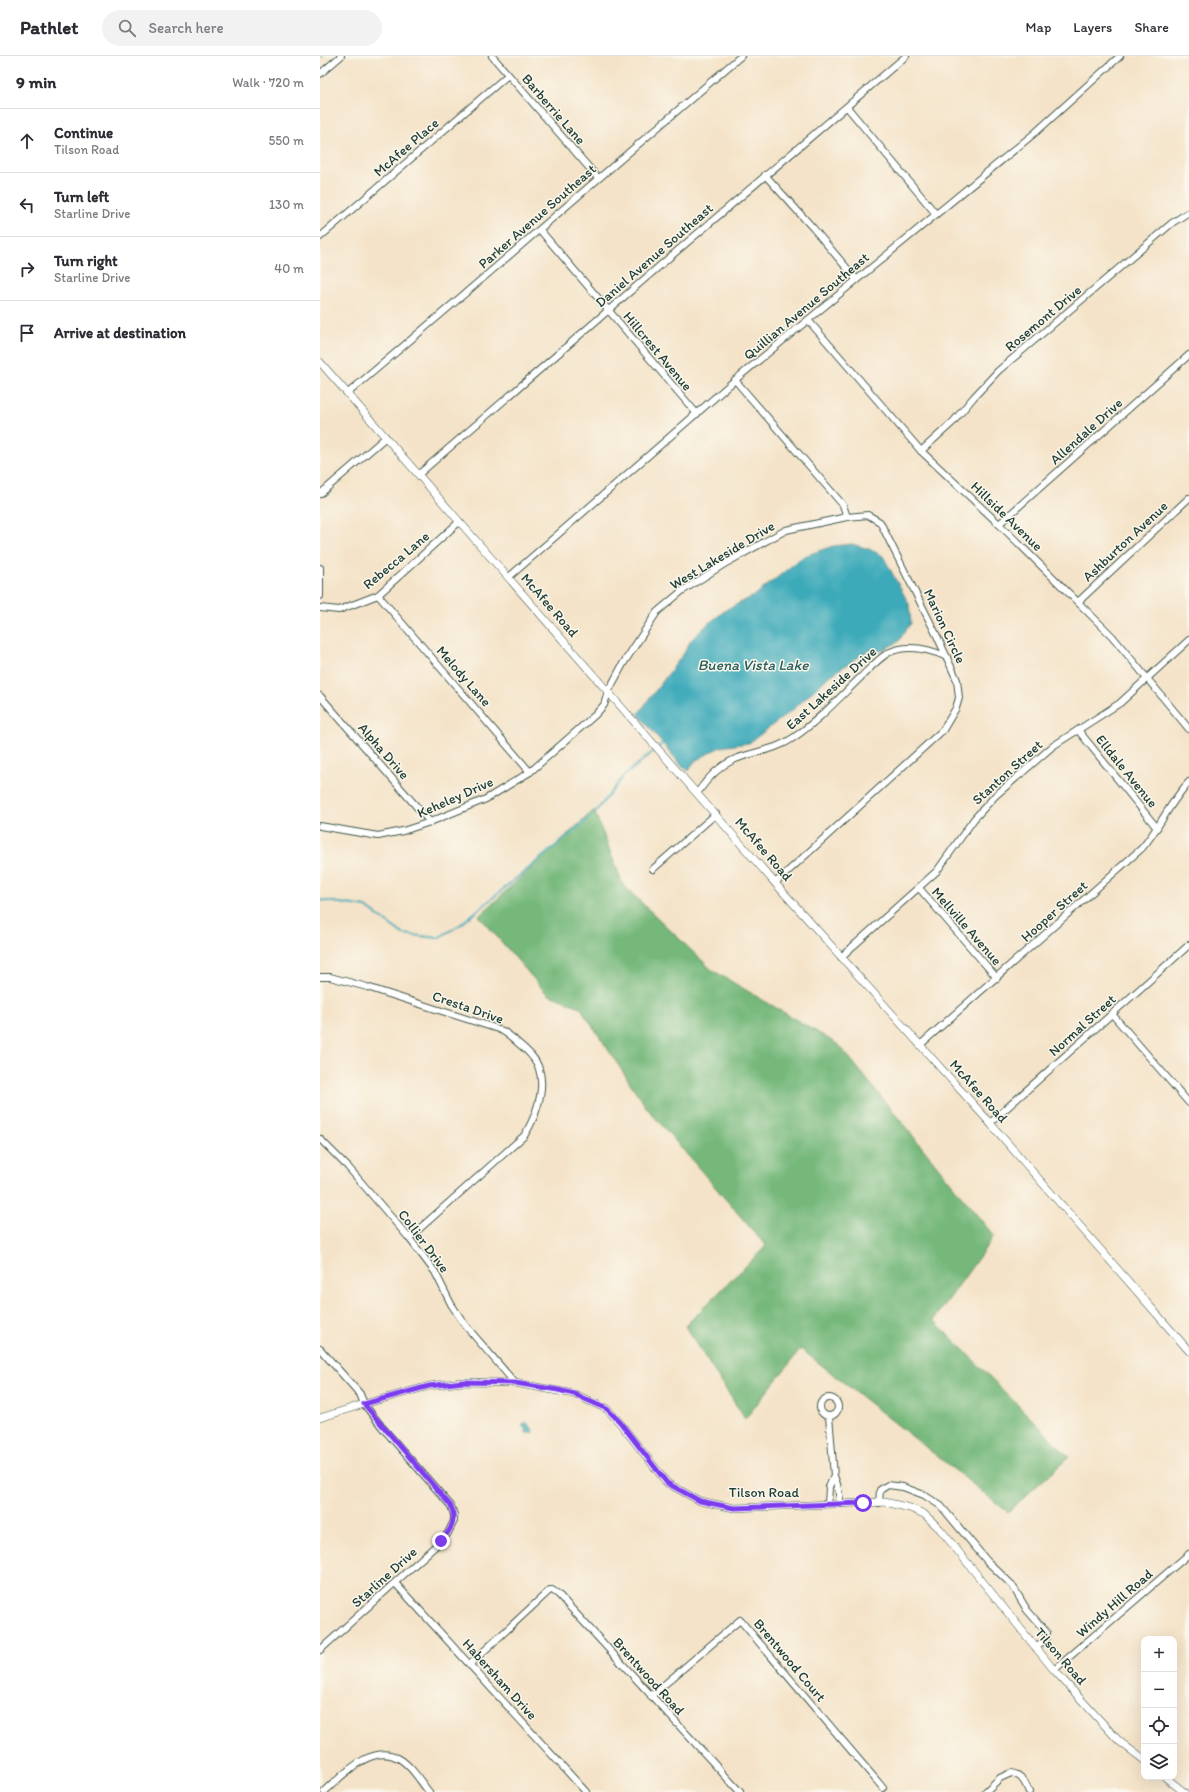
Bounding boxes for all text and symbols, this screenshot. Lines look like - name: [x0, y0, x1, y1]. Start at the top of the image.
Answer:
- search box: [102, 10, 382, 46]
- text: Pathlet: [20, 16, 78, 39]
- icon: search: [116, 17, 138, 39]
- text: Search here: [148, 19, 224, 37]
- text: Map: [1026, 19, 1051, 36]
- text: Layers: [1073, 19, 1112, 36]
- text: Share: [1134, 19, 1169, 36]
- street label: Barberrie Lane: [518, 70, 589, 148]
- text: 9 min: [16, 72, 56, 92]
- text: Walk · 720 m: [232, 75, 304, 90]
- street label: McAfee Place: [370, 114, 443, 180]
- text: Continue: [54, 124, 113, 142]
- icon: ahead: [16, 130, 38, 152]
- text: 550 m: [268, 133, 304, 148]
- text: Tilson Road: [54, 142, 119, 157]
- street label: Parker Avenue Southeast: [475, 161, 600, 272]
- text: Turn left: [54, 188, 109, 206]
- icon: left: [16, 194, 38, 216]
- text: 130 m: [269, 197, 304, 212]
- street label: Daniel Avenue Southeast: [592, 200, 717, 311]
- text: Starline Drive: [54, 206, 130, 221]
- street label: Quillian Avenue Southeast: [740, 249, 873, 364]
- text: Turn right: [54, 252, 118, 270]
- icon: right: [16, 258, 38, 280]
- text: 40 m: [274, 261, 304, 276]
- text: Starline Drive: [54, 270, 130, 285]
- street label: Rosemont Drive: [1002, 281, 1085, 355]
- street label: Hillcrest Avenue: [619, 308, 696, 395]
- icon: arrive: [16, 322, 38, 344]
- text: Arrive at destination: [54, 324, 186, 342]
- street label: Allendale Drive: [1047, 394, 1126, 468]
- street label: Hillside Avenue: [967, 478, 1046, 555]
- street label: Ashburton Avenue: [1079, 497, 1172, 585]
- street label: West Lakeside Drive: [667, 517, 778, 593]
- street label: Rebecca Lane: [360, 528, 433, 593]
- street label: McAfee Road: [517, 570, 582, 641]
- street label: Marion Circle: [920, 586, 969, 667]
- street label: Melody Lane: [433, 642, 495, 710]
- street label: East Lakeside Drive: [782, 643, 880, 734]
- water label: Buena Vista Lake: [698, 656, 809, 674]
- street label: Alpha Drive: [354, 720, 413, 783]
- street label: Elldale Avenue: [1092, 731, 1161, 811]
- street label: Stanton Street: [969, 736, 1046, 808]
- street label: Keheley Drive: [414, 773, 496, 822]
- street label: McAfee Road: [731, 814, 796, 885]
- street label: Hooper Street: [1018, 877, 1091, 946]
- street label: Mellville Avenue: [928, 884, 1005, 969]
- street label: Cresta Drive: [430, 987, 506, 1028]
- street label: Normal Street: [1045, 991, 1119, 1060]
- street label: McAfee Road: [946, 1056, 1012, 1127]
- street label: Collier Drive: [394, 1206, 453, 1277]
- street label: Tilson Road: [729, 1484, 799, 1501]
- route start: [854, 1494, 872, 1512]
- route end: [432, 1532, 450, 1550]
- street label: Starline Drive: [348, 1543, 421, 1611]
- street label: Windy Hill Road: [1073, 1565, 1156, 1641]
- street label: Brentwood Court: [750, 1615, 829, 1705]
- street label: Tilson Road: [1031, 1624, 1090, 1689]
- street label: Brentwood Road: [609, 1634, 688, 1719]
- street label: Habersham Drive: [459, 1635, 541, 1724]
- map controls: [1141, 1636, 1177, 1780]
- button: +: [1141, 1636, 1177, 1672]
- button: −: [1141, 1672, 1177, 1708]
- button: locate: [1141, 1708, 1177, 1744]
- button: layers: [1141, 1744, 1177, 1780]

